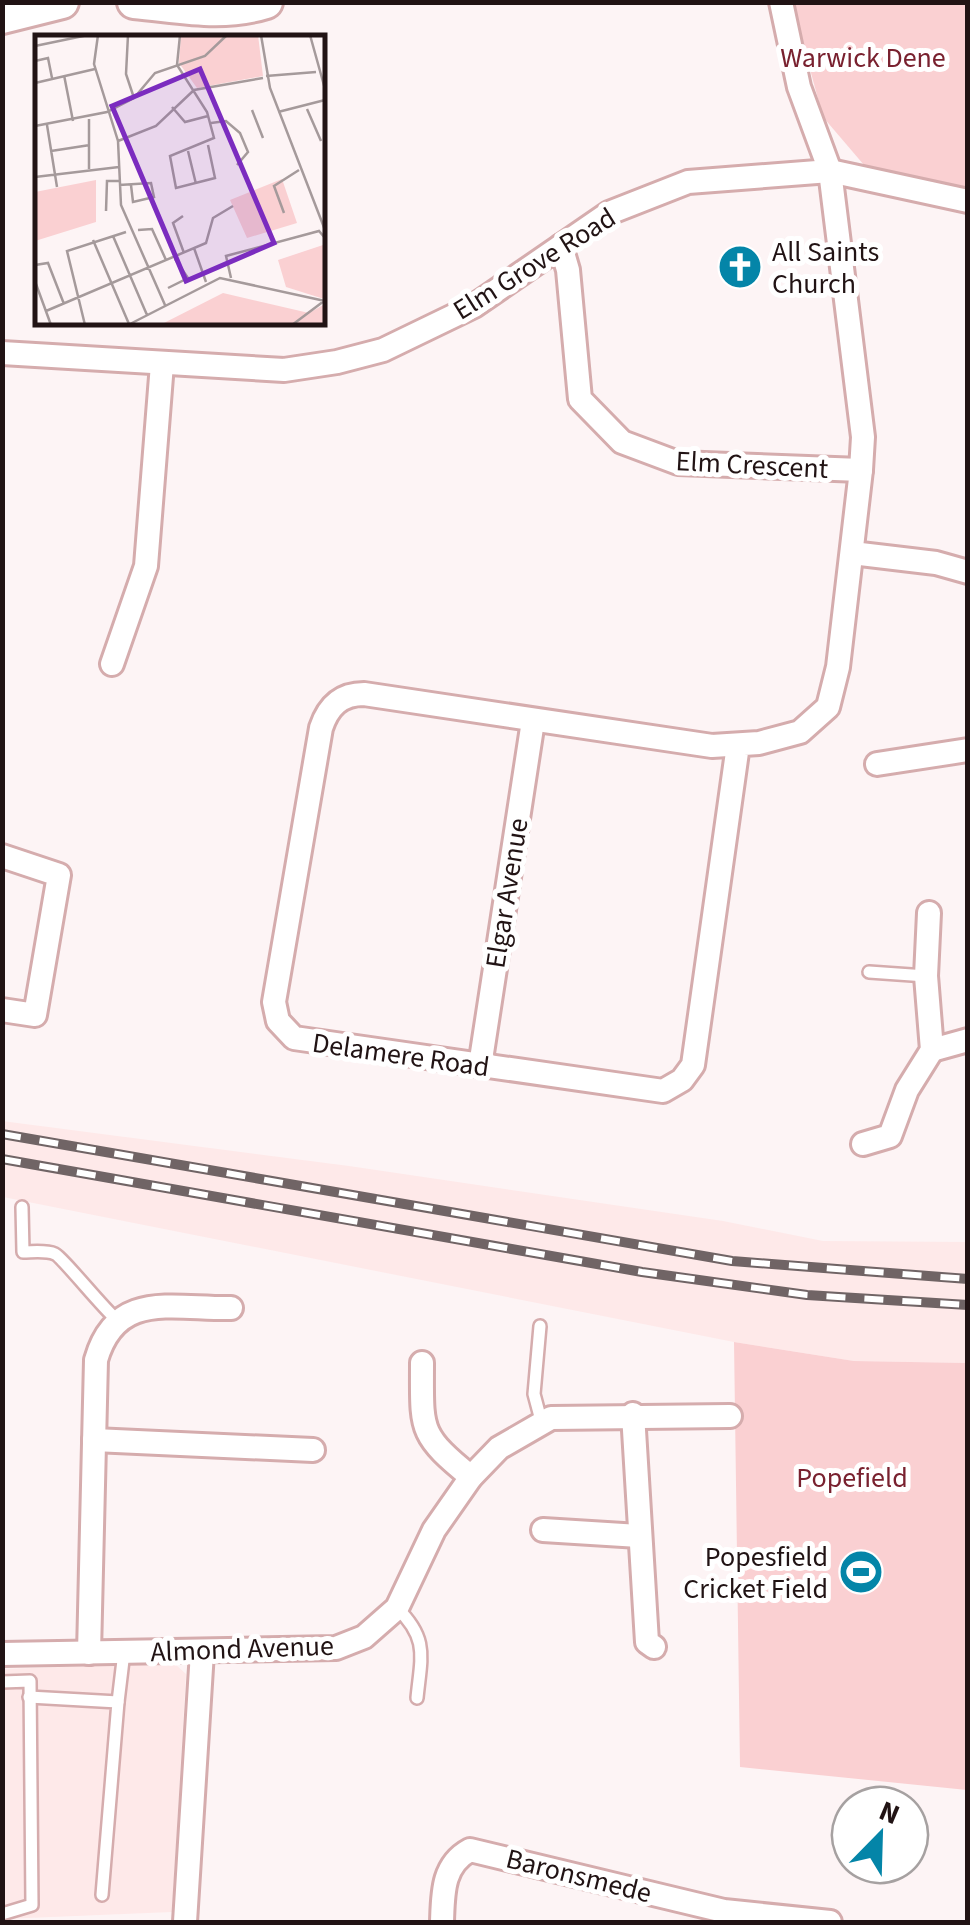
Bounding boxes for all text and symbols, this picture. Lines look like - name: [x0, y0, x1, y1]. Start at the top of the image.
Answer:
- inset map: [35, 35, 325, 325]
- park label: Warwick Dene: [780, 38, 946, 78]
- street label: Elm Grove Road: [445, 198, 624, 330]
- place label: All Saints Church: [772, 232, 879, 304]
- church icon: All Saints Church: [717, 244, 763, 290]
- street label: Elm Crescent: [675, 441, 830, 489]
- street label: Elgar Avenue: [475, 815, 539, 971]
- street label: Delamere Road: [310, 1023, 492, 1087]
- park label: Popefield: [796, 1458, 908, 1498]
- place label: Popesfield Cricket Field: [683, 1537, 828, 1609]
- sports icon: Popesfield Cricket Field: [838, 1549, 884, 1595]
- street label: Almond Avenue: [150, 1626, 334, 1672]
- north arrow: [830, 1785, 930, 1885]
- text: N: [873, 1791, 906, 1835]
- street label: Baronsmede: [502, 1839, 656, 1913]

